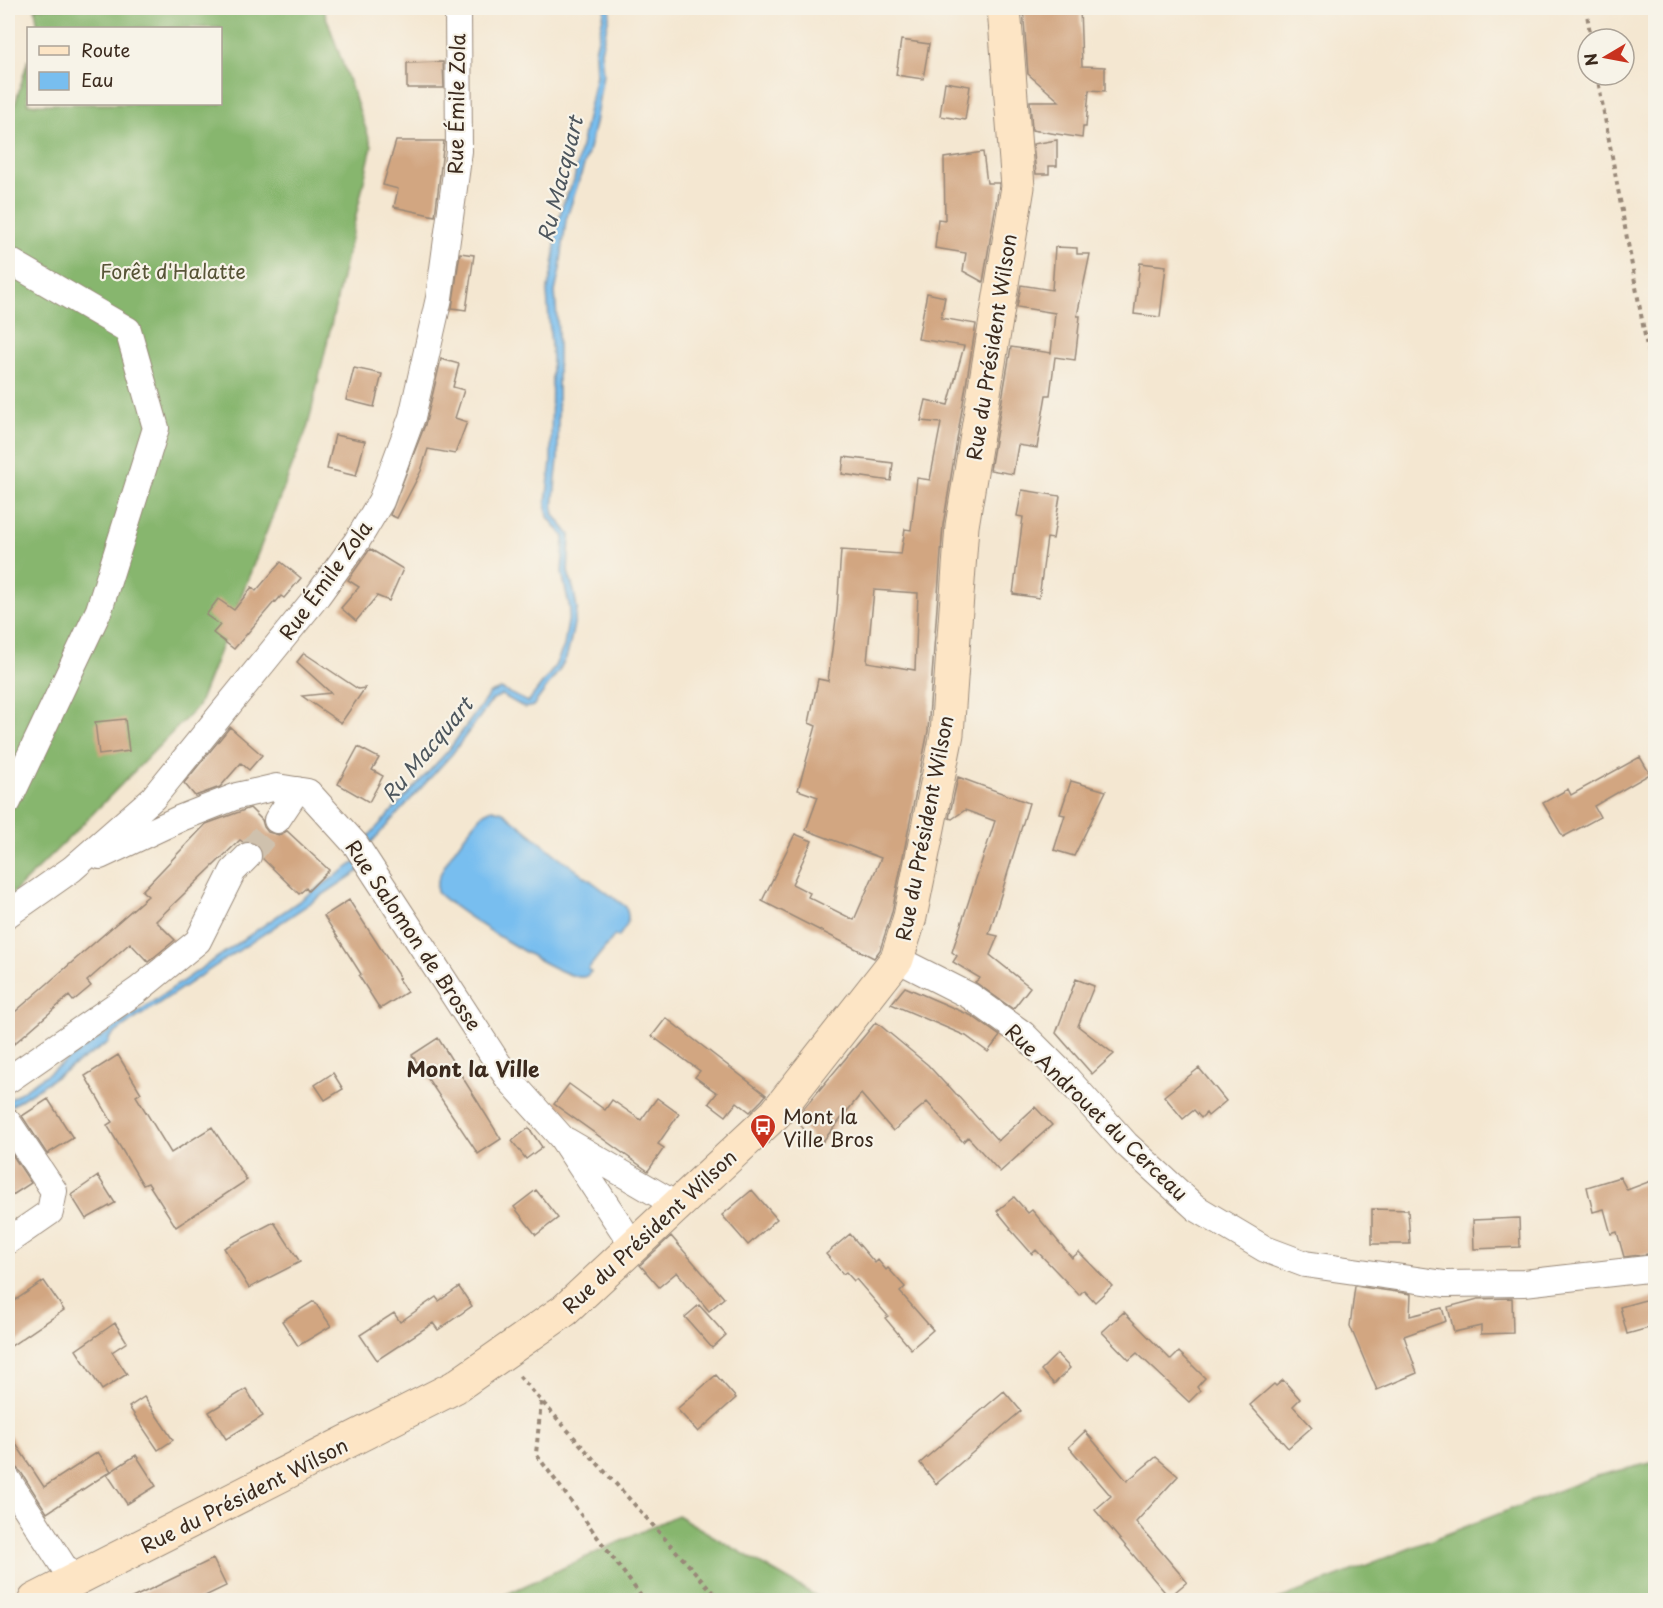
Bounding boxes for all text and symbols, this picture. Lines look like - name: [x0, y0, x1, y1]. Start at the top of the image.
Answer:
- legend: [27, 27, 222, 105]
- north arrow: [1576, 27, 1636, 87]
- street label: Rue Émile Zola: [440, 33, 472, 175]
- text: Route: [81, 36, 131, 63]
- text: N: [1577, 51, 1603, 68]
- text: Eau: [81, 66, 113, 93]
- water label: Ru Macquart: [528, 111, 591, 245]
- street label: Rue du Président Wilson: [958, 232, 1024, 462]
- park label: Forêt d'Halatte: [100, 256, 246, 286]
- street label: Rue Émile Zola: [271, 514, 379, 646]
- water label: Ru Macquart: [373, 688, 481, 808]
- street label: Rue du Président Wilson: [887, 713, 961, 943]
- street label: Rue Salomon de Brosse: [339, 834, 489, 1036]
- street label: Rue Androuet du Cerceau: [999, 1017, 1195, 1207]
- district label: Mont la Ville: [407, 1052, 539, 1084]
- place label: Mont la Ville Bros: [783, 1101, 874, 1154]
- bus stop icon: Mont la Ville Bros: [748, 1112, 778, 1150]
- street label: Rue du Président Wilson: [555, 1142, 743, 1320]
- street label: Rue du Président Wilson: [135, 1430, 353, 1560]

